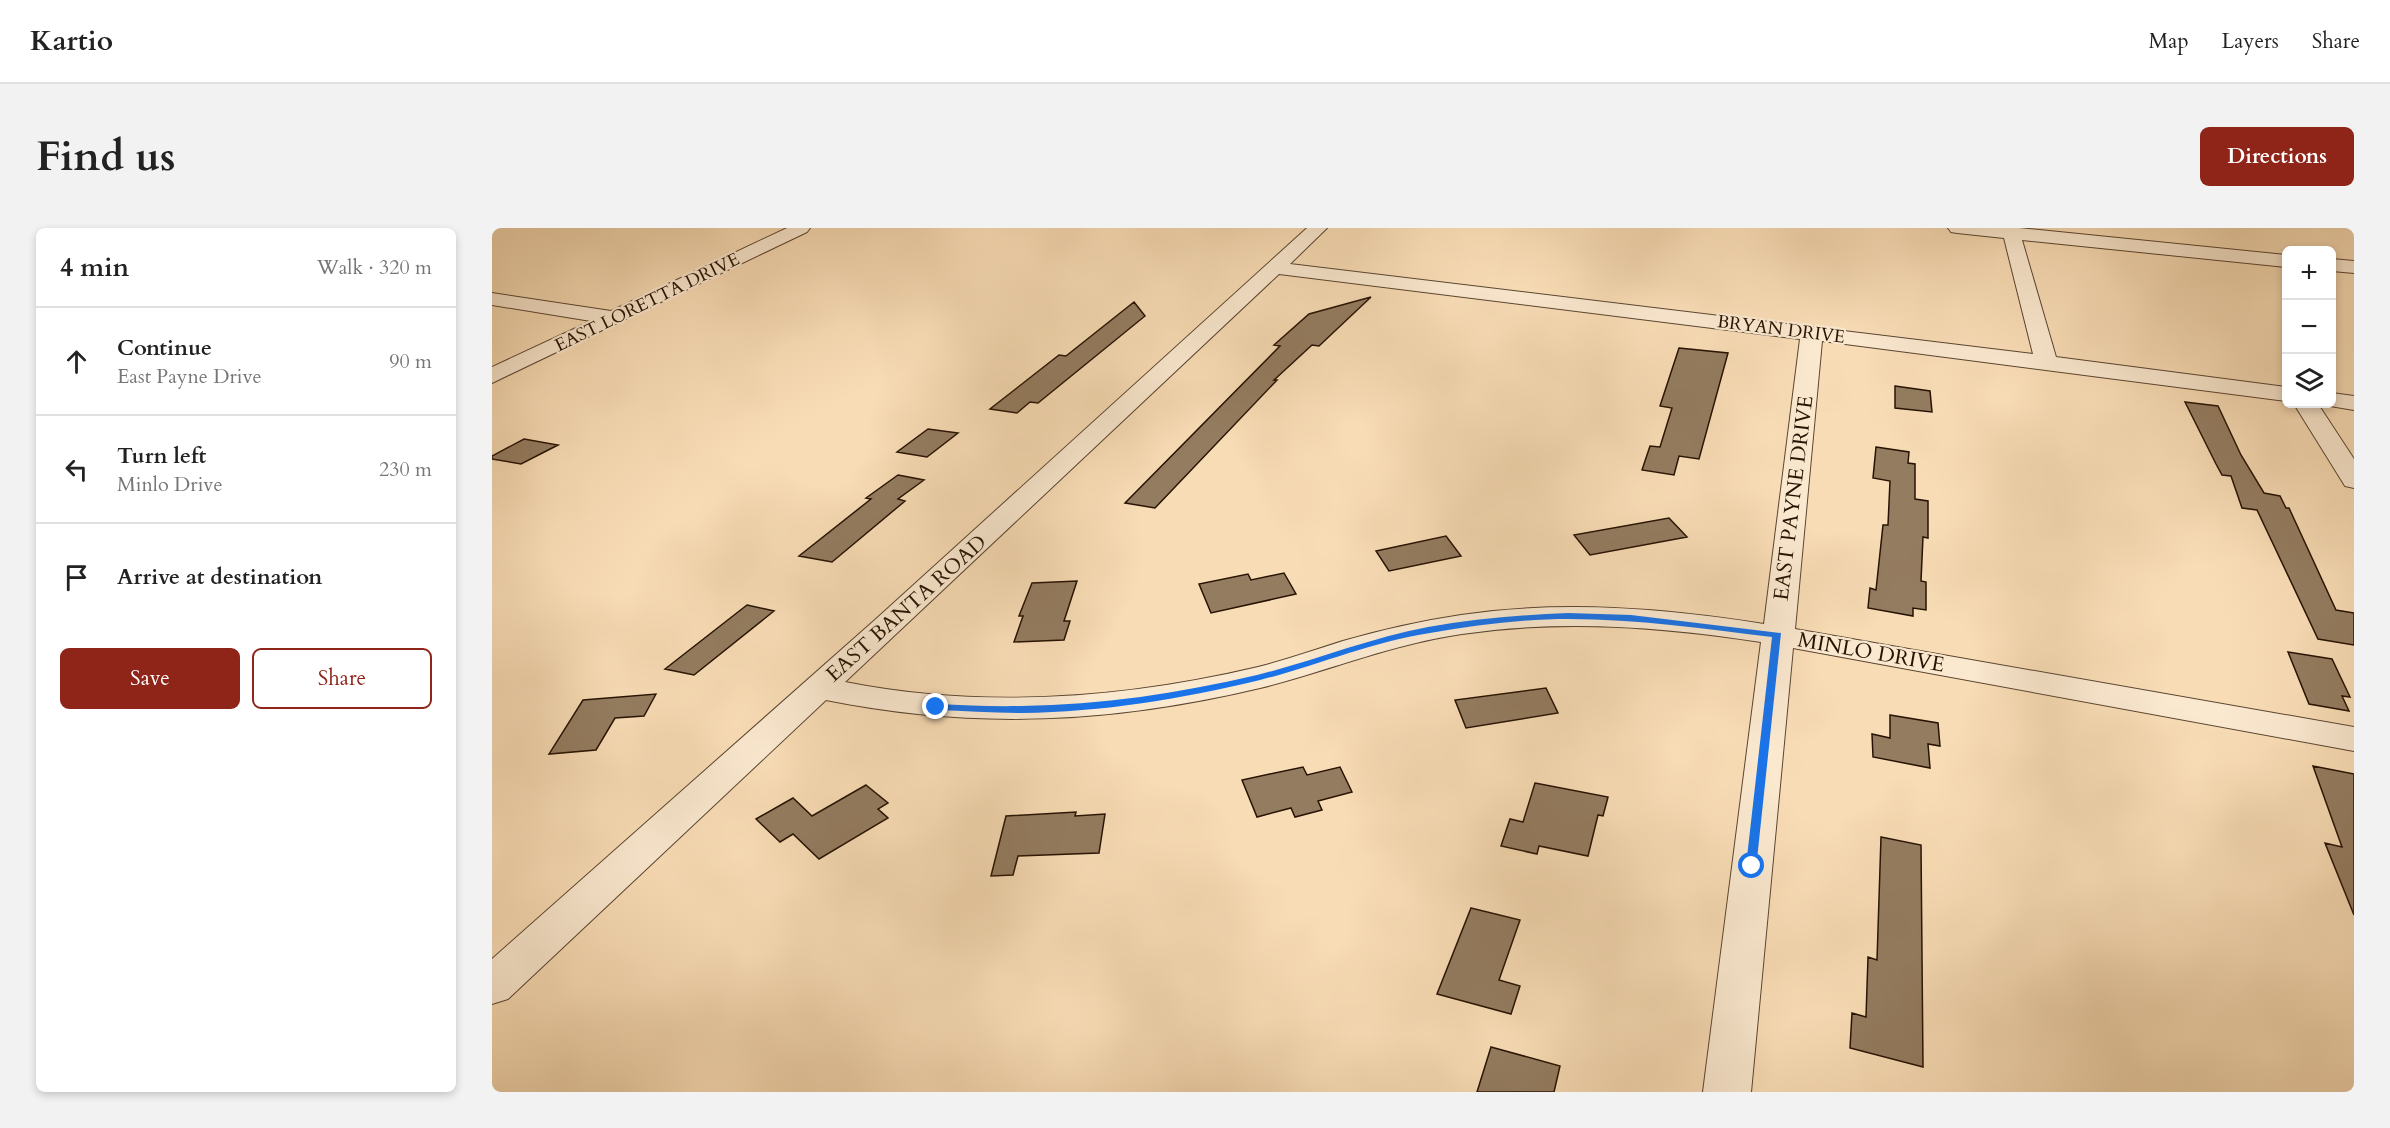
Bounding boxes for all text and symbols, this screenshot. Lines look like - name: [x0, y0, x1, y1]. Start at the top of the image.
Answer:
- text: Kartio: [30, 22, 113, 60]
- text: Map: [2149, 27, 2189, 56]
- text: Layers: [2222, 27, 2279, 56]
- text: Share: [2312, 27, 2360, 56]
- button: Directions: [2200, 127, 2354, 186]
- text: Find us: [36, 128, 176, 185]
- map controls: [2282, 246, 2336, 408]
- button: +: [2282, 246, 2336, 300]
- street label: EAST LORETTA DRIVE: [551, 247, 744, 358]
- text: 4 min: [60, 250, 129, 285]
- text: Walk · 320 m: [317, 254, 432, 281]
- button: −: [2282, 300, 2336, 354]
- street label: BRYAN DRIVE: [1716, 309, 1846, 350]
- text: Continue: [117, 333, 212, 363]
- icon: ahead: [60, 345, 93, 378]
- text: 90 m: [389, 348, 432, 375]
- button: layers: [2282, 354, 2336, 408]
- text: East Payne Drive: [117, 363, 262, 390]
- street label: EAST PAYNE DRIVE: [1767, 394, 1820, 602]
- text: Turn left: [117, 441, 206, 471]
- icon: left: [60, 453, 93, 486]
- text: 230 m: [379, 456, 432, 483]
- text: Minlo Drive: [117, 471, 222, 498]
- street label: EAST BANTA ROAD: [820, 528, 993, 688]
- icon: arrive: [60, 561, 93, 594]
- text: Arrive at destination: [117, 562, 322, 592]
- street label: MINLO DRIVE: [1795, 625, 1947, 680]
- button: Save: [60, 648, 240, 709]
- button: Share: [252, 648, 432, 709]
- route end: [922, 693, 948, 719]
- route start: [1738, 852, 1764, 878]

